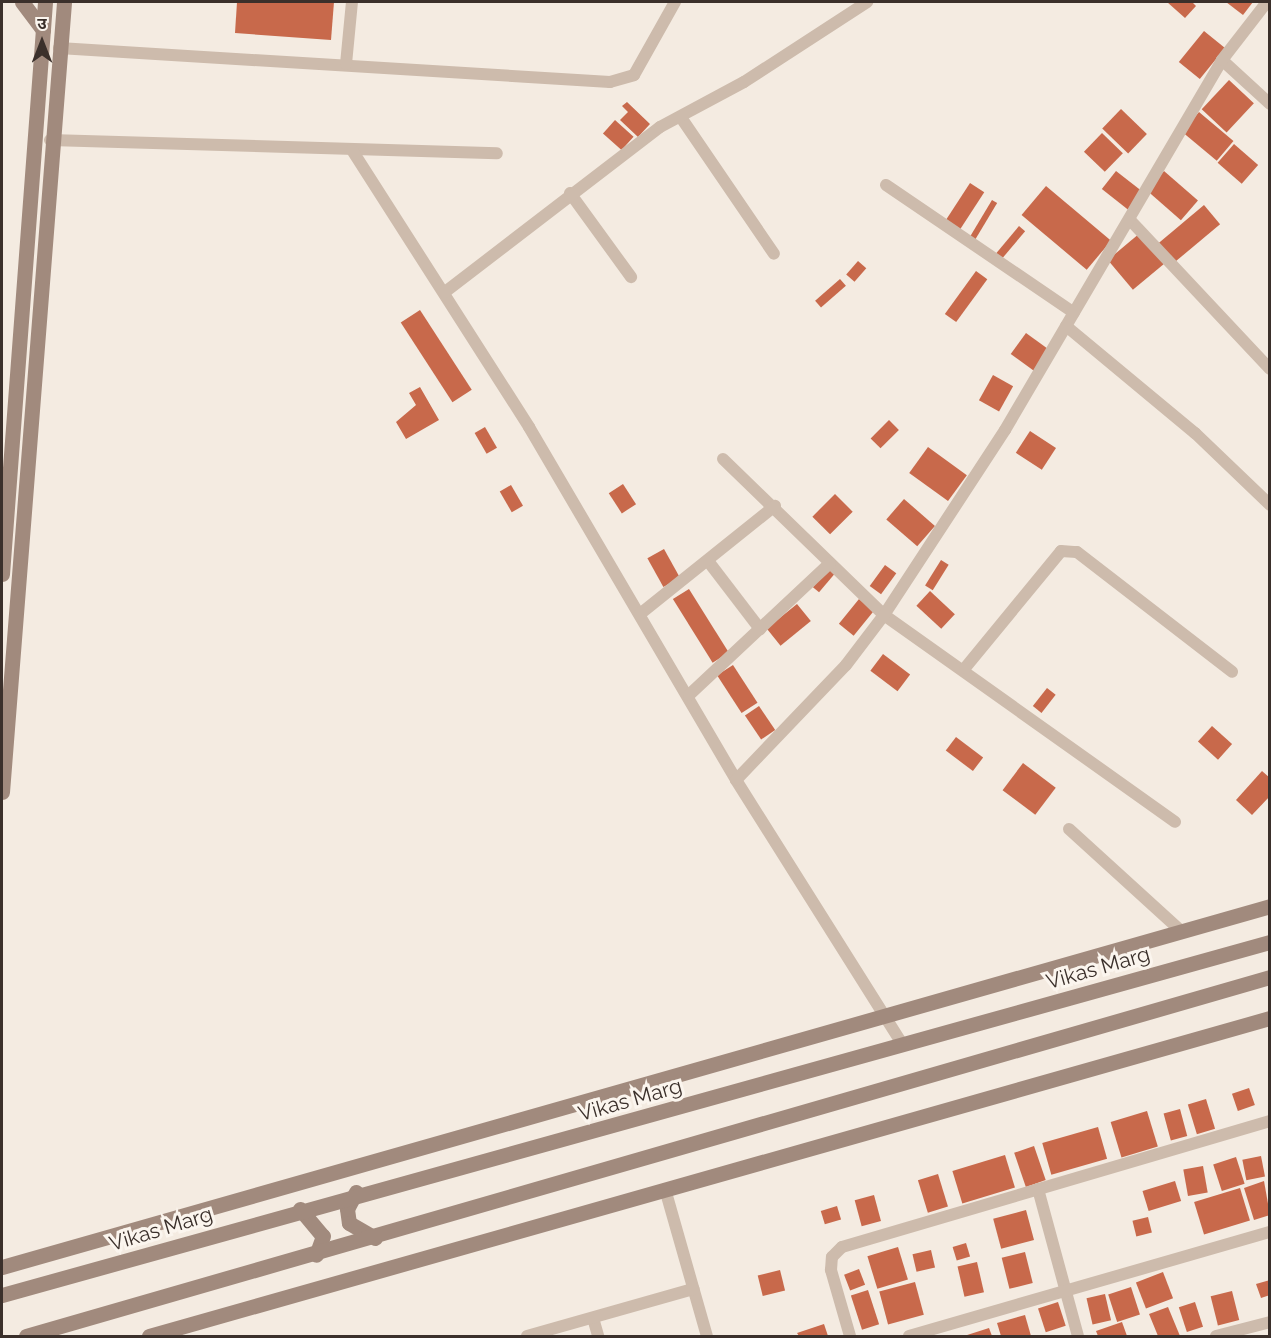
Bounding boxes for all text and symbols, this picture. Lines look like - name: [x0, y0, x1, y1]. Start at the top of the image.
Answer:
- north arrow: [12, 12, 72, 72]
- text: उ: [37, 14, 47, 33]
- street label: Vikas Marg: [1043, 941, 1153, 995]
- street label: Vikas Marg: [575, 1073, 685, 1127]
- street label: Vikas Marg: [106, 1201, 216, 1257]

